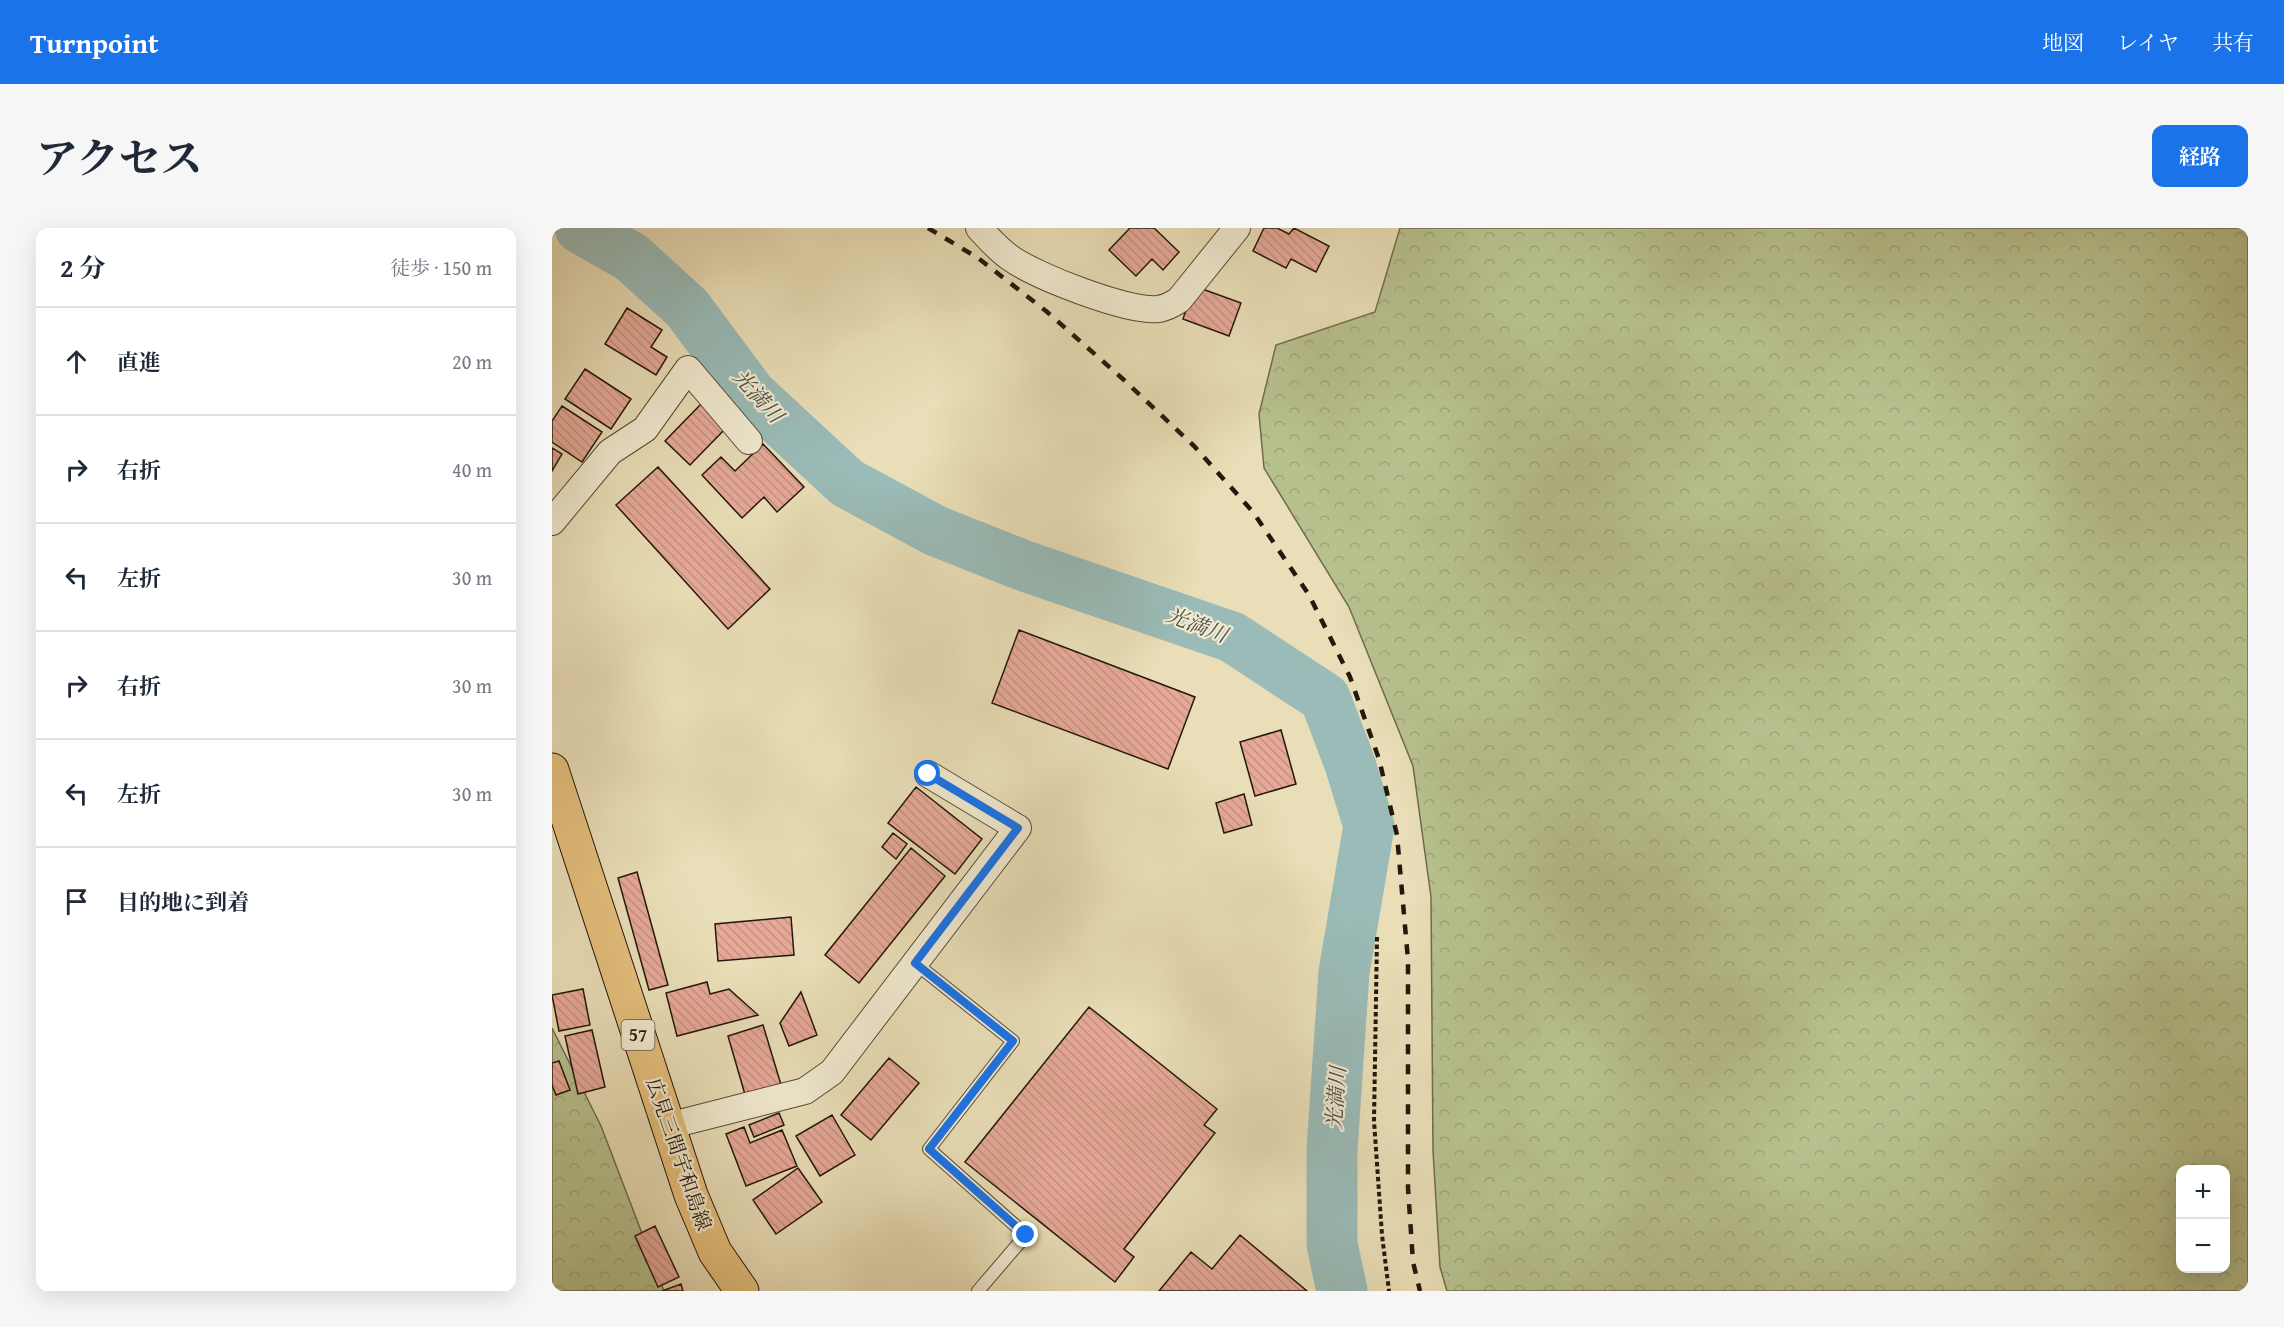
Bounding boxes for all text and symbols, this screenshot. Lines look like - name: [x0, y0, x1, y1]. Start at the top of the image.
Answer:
- text: Turnpoint: [30, 22, 159, 63]
- text: 地図: [2042, 27, 2084, 58]
- text: レイヤ: [2117, 27, 2179, 58]
- text: 共有: [2212, 27, 2254, 58]
- button: 経路: [2152, 125, 2248, 187]
- text: アクセス: [36, 127, 203, 188]
- text: 2 分: [60, 248, 105, 287]
- text: 徒歩 · 150 m: [390, 253, 492, 282]
- icon: ahead: [60, 345, 93, 378]
- text: 直進: [117, 346, 161, 378]
- text: 20 m: [452, 347, 492, 376]
- water label: 光満川: [726, 362, 792, 431]
- icon: right: [60, 453, 93, 486]
- text: 右折: [117, 454, 161, 486]
- text: 40 m: [452, 455, 492, 484]
- icon: left: [60, 561, 93, 594]
- text: 左折: [117, 562, 161, 594]
- text: 30 m: [452, 563, 492, 592]
- water label: 光満川: [1162, 599, 1234, 651]
- icon: right: [60, 669, 93, 702]
- text: 右折: [117, 670, 161, 702]
- text: 30 m: [452, 671, 492, 700]
- route start: [914, 760, 940, 786]
- icon: left: [60, 777, 93, 810]
- text: 左折: [117, 778, 161, 810]
- text: 30 m: [452, 779, 492, 808]
- icon: arrive: [60, 885, 93, 918]
- text: 目的地に到着: [117, 886, 249, 918]
- road number: 57: [622, 1020, 655, 1050]
- water label: 光満川: [1318, 1063, 1353, 1130]
- street label: 広見三間宇和島線: [640, 1073, 719, 1234]
- map controls: [2176, 1165, 2230, 1273]
- button: +: [2176, 1165, 2230, 1219]
- button: −: [2176, 1219, 2230, 1273]
- route end: [1012, 1221, 1038, 1247]

